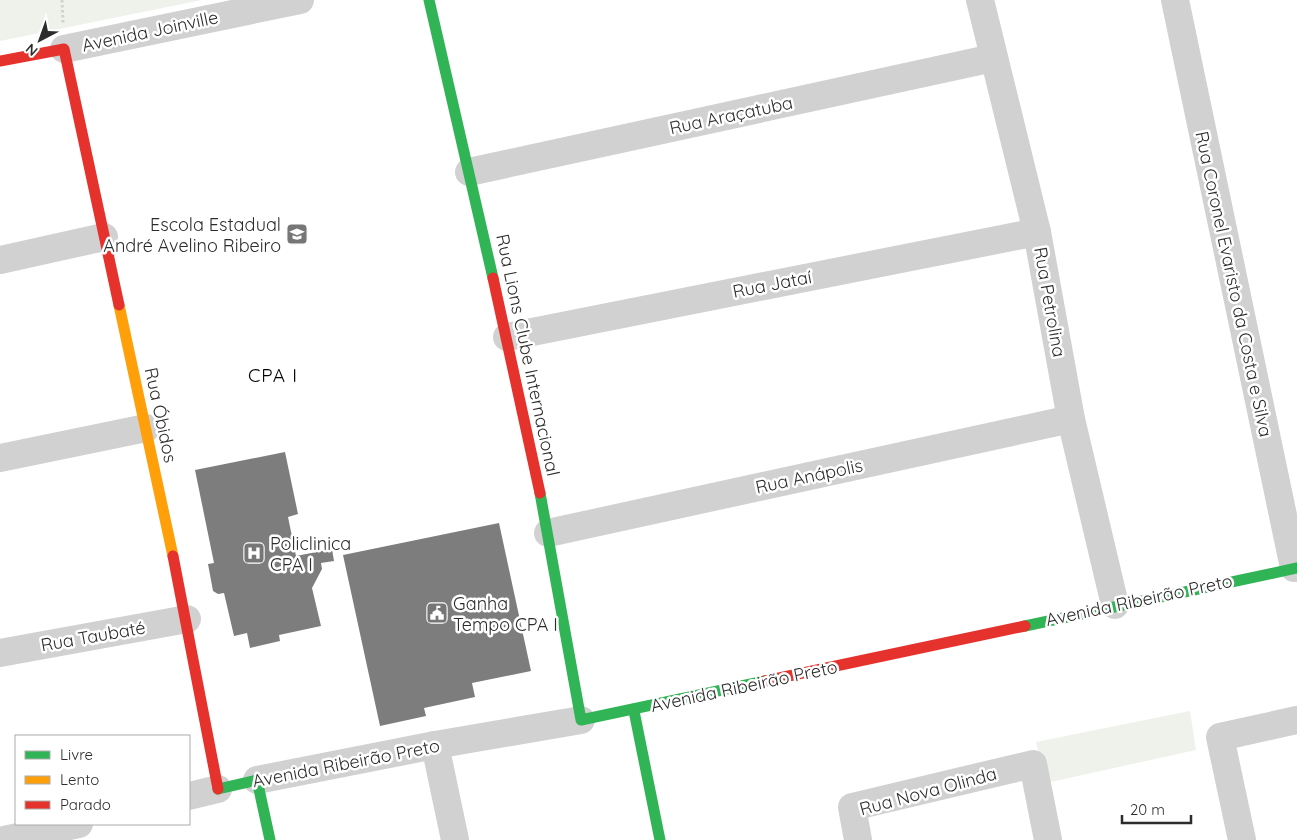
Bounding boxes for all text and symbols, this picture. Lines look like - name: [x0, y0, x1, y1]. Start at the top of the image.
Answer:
- street label: Avenida Joinville: [80, 5, 220, 57]
- north arrow: [15, 15, 65, 65]
- text: N: [22, 40, 41, 60]
- street label: Rua Araçatuba: [667, 91, 795, 139]
- street label: Rua Coronel Evaristo da Costa e Silva: [1190, 129, 1278, 439]
- place label: Escola Estadual André Avelino Ribeiro: [103, 213, 281, 257]
- school or university icon: Escola Estadual André Avelino Ribeiro: [285, 222, 309, 246]
- street label: Rua Lions Clube Internacional: [491, 232, 565, 478]
- street label: Rua Petrolina: [1029, 245, 1071, 359]
- street label: Rua Jataí: [731, 265, 814, 303]
- district label: CPA I: [248, 363, 298, 387]
- street label: Rua Óbidos: [140, 365, 182, 465]
- street label: Rua Anápolis: [753, 453, 865, 499]
- place label: Policlinica CPA I: [270, 532, 351, 576]
- hospital icon: Policlinica CPA I: [242, 541, 266, 565]
- street label: Avenida Ribeirão Preto: [1044, 569, 1234, 631]
- place label: Ganha Tempo CPA I: [453, 592, 558, 636]
- public building icon: Ganha Tempo CPA I: [425, 601, 449, 625]
- street label: Rua Taubaté: [39, 615, 147, 657]
- street label: Avenida Ribeirão Preto: [649, 655, 839, 717]
- street label: Avenida Ribeirão Preto: [250, 734, 442, 792]
- legend: [15, 735, 190, 825]
- text: Livre: [60, 745, 93, 764]
- street label: Rua Nova Olinda: [857, 762, 999, 820]
- text: Lento: [60, 770, 99, 789]
- scale bar: [1122, 792, 1191, 824]
- text: Parado: [60, 795, 111, 814]
- text: 20 m: [1130, 800, 1165, 819]

